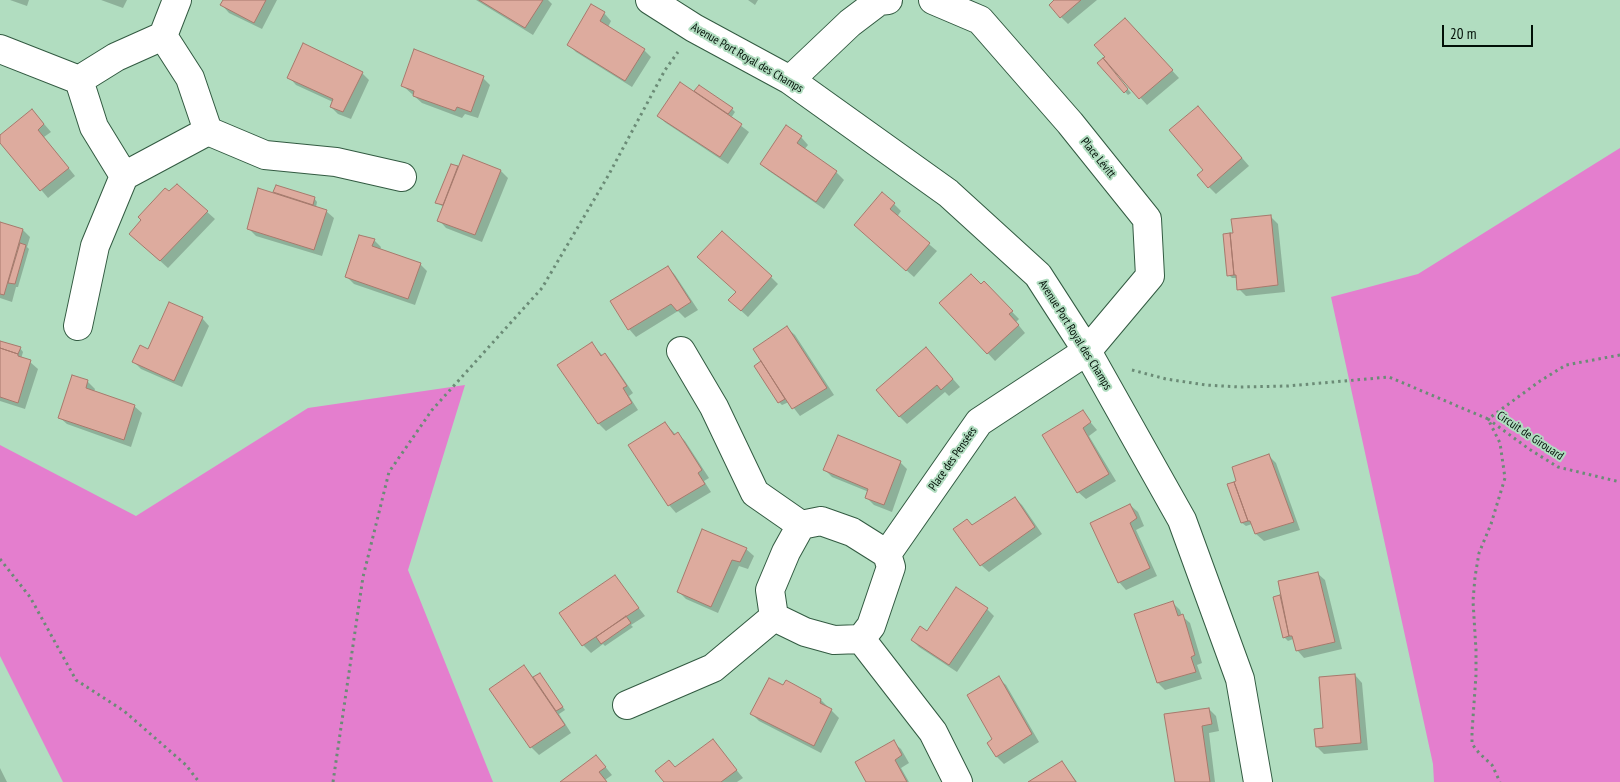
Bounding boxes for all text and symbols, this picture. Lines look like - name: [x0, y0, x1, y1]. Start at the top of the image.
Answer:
- scale bar: [1445, 15, 1536, 47]
- street label: Avenue Port Royal des Champs: [688, 20, 806, 96]
- text: 20 m: [1450, 24, 1476, 43]
- street label: Place Lévitt: [1077, 135, 1119, 181]
- street label: Avenue Port Royal des Champs: [1035, 277, 1115, 393]
- street label: Circuit de Girouard: [1494, 408, 1566, 464]
- street label: Place des Pensées: [926, 424, 980, 494]

